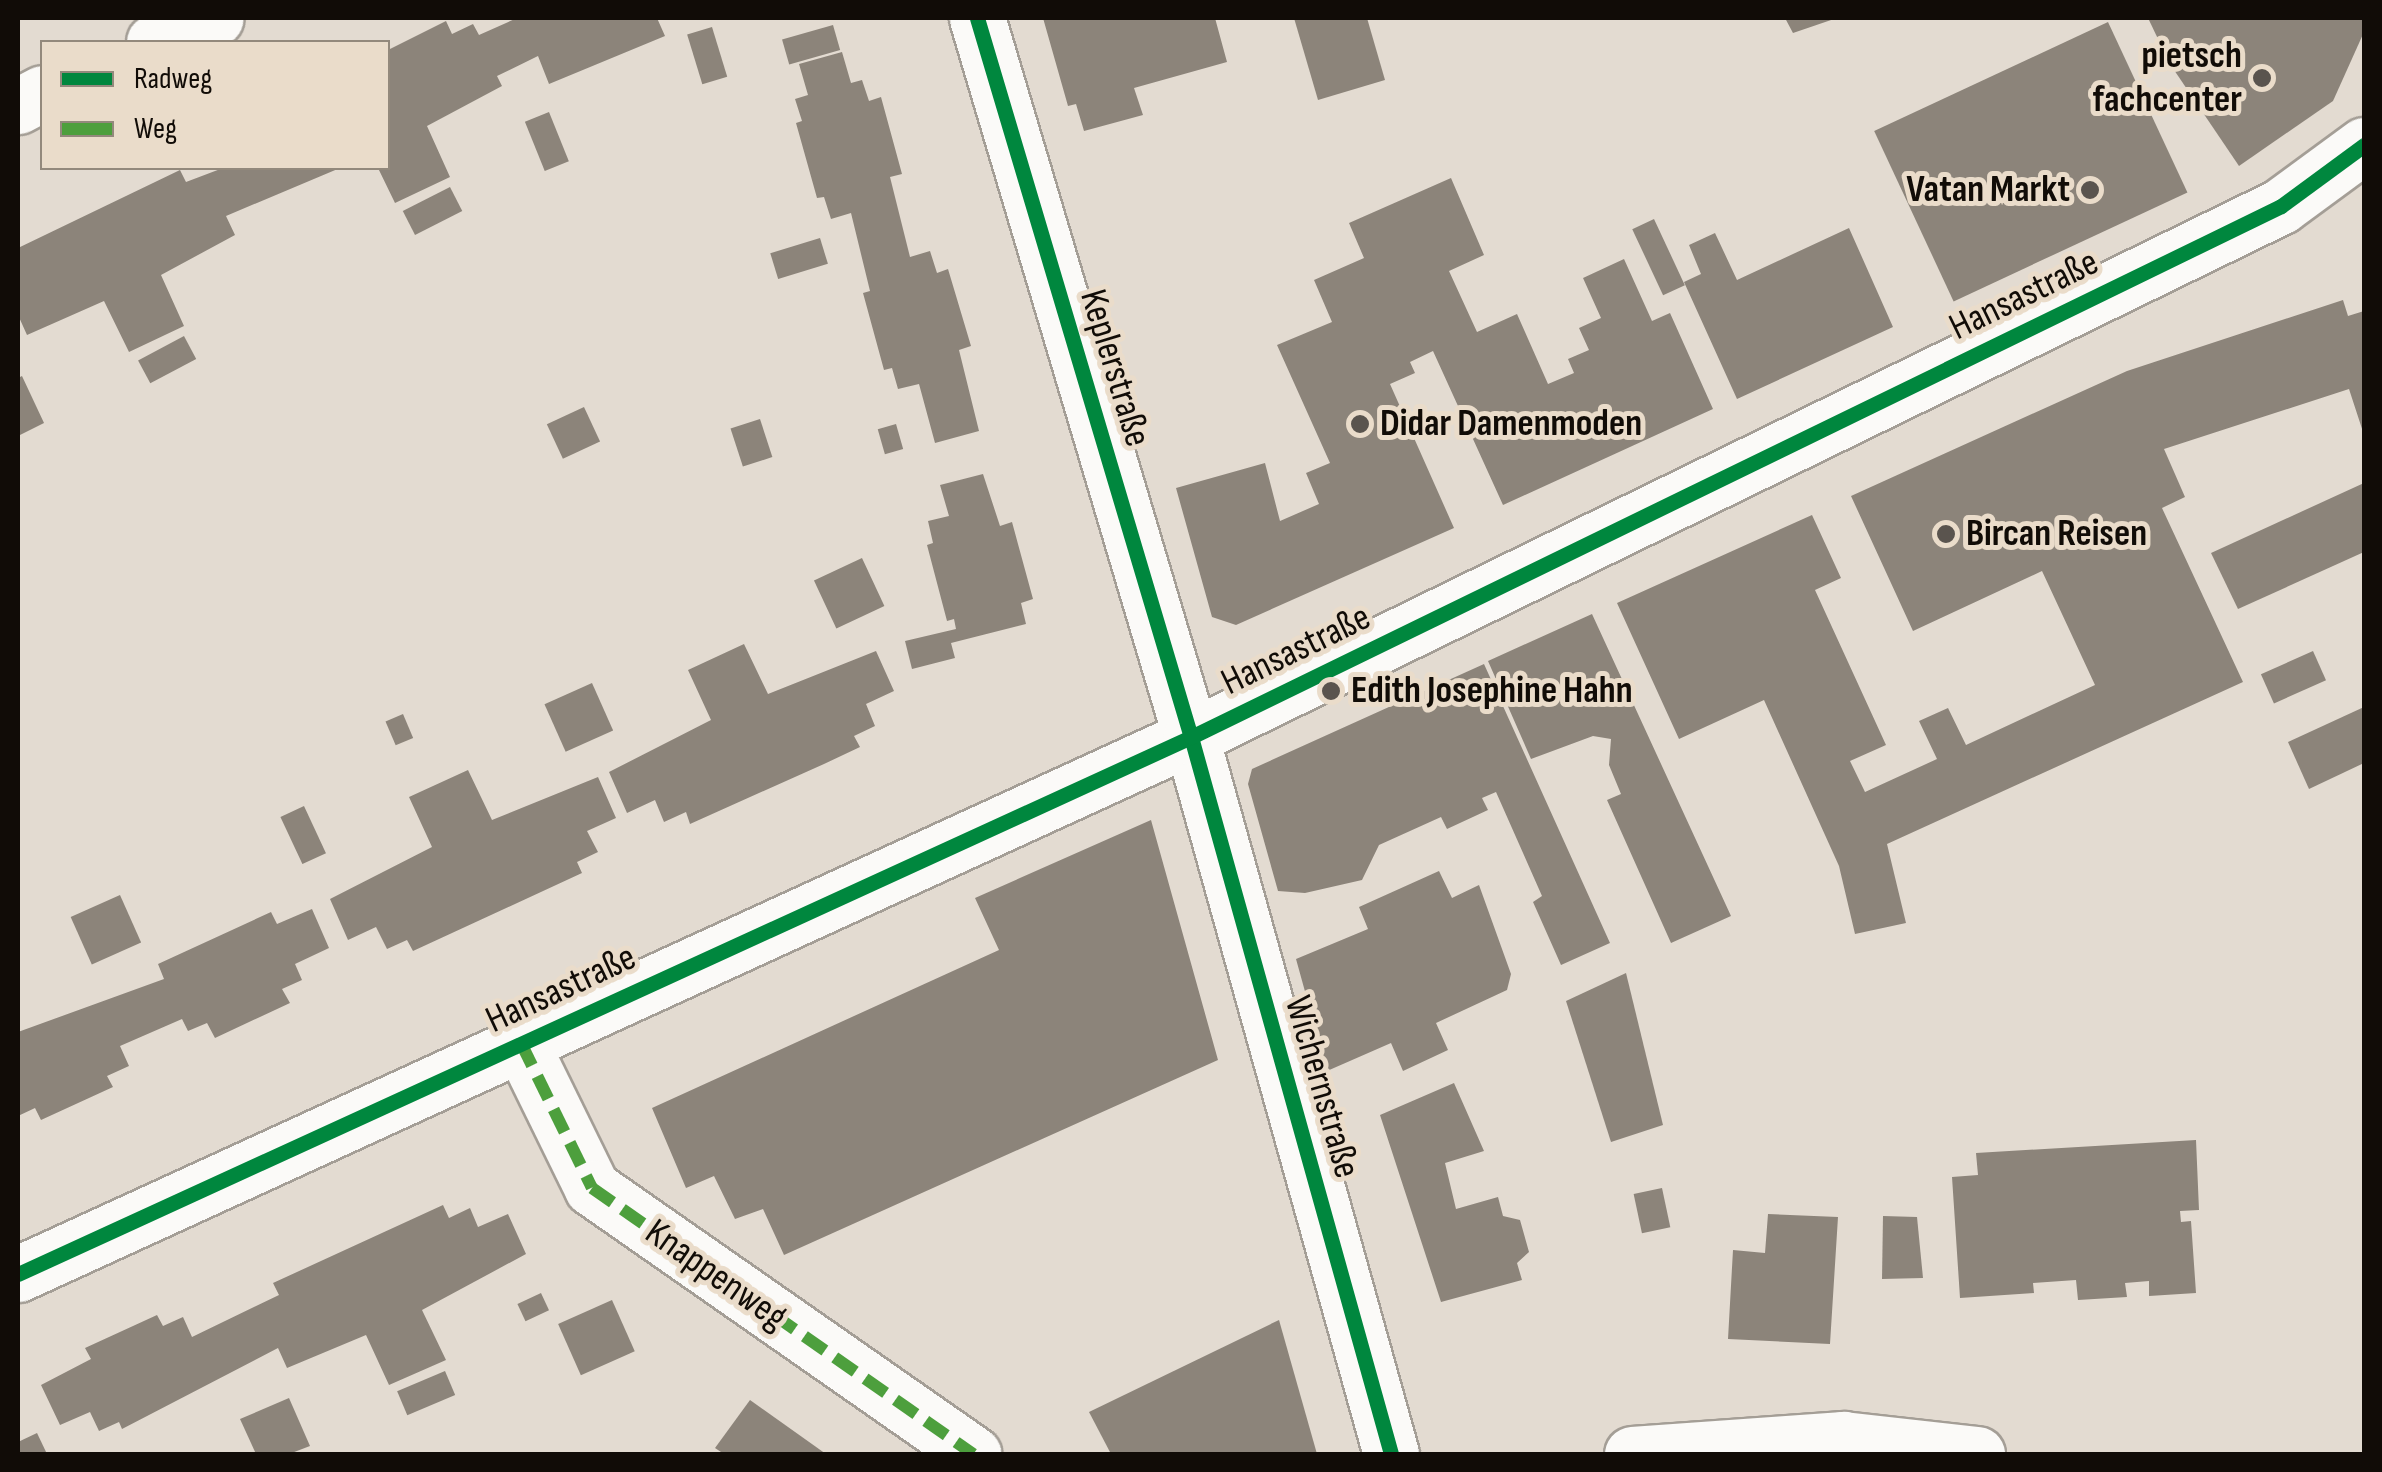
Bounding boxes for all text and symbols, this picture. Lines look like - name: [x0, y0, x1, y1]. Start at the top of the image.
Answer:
- place label: pietsch fachcenter: [2092, 33, 2242, 122]
- legend: [40, 40, 390, 170]
- text: Radweg: [134, 61, 212, 97]
- marker: pietsch fachcenter: [2251, 67, 2273, 89]
- text: Weg: [134, 111, 177, 147]
- place label: Vatan Markt: [1906, 167, 2070, 213]
- marker: Vatan Markt: [2079, 179, 2101, 201]
- street label: Hansastraße: [1942, 240, 2106, 350]
- street label: Keplerstraße: [1070, 284, 1160, 452]
- place label: Didar Damenmoden: [1380, 401, 1642, 447]
- marker: Didar Damenmoden: [1349, 413, 1371, 435]
- place label: Bircan Reisen: [1966, 511, 2147, 557]
- marker: Bircan Reisen: [1935, 523, 1957, 545]
- street label: Hansastraße: [1214, 595, 1378, 705]
- place label: Edith Josephine Hahn: [1351, 668, 1633, 714]
- marker: Edith Josephine Hahn: [1320, 680, 1342, 702]
- street label: Hansastraße: [479, 935, 643, 1043]
- street label: Wichernstraße: [1274, 991, 1370, 1183]
- street label: Knappenweg: [636, 1210, 796, 1340]

